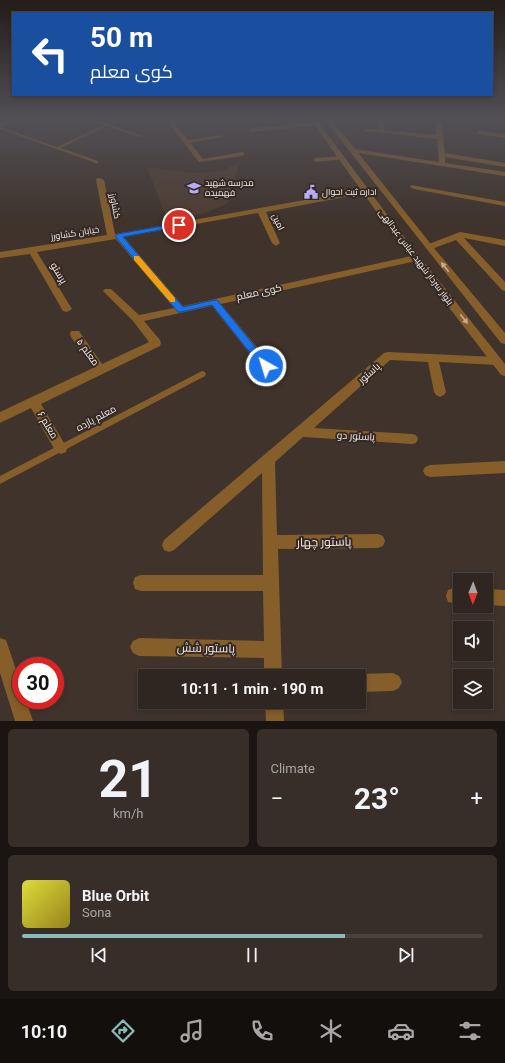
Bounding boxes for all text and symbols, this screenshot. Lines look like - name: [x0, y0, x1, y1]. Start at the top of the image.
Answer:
- text: 50 m: [90, 21, 153, 54]
- icon: left: [24, 28, 76, 80]
- text: کوی معلم: [90, 61, 173, 82]
- place label: مدرسه شهید فهمیده: [205, 178, 254, 198]
- school or university icon: مدرسه شهید فهمیده: [186, 180, 202, 196]
- public building icon: اداره ثبت احوال: [303, 184, 319, 200]
- place label: اداره ثبت احوال: [322, 187, 377, 198]
- street label: کشاورز: [107, 191, 122, 220]
- street label: بلوار سردار شهید عباس عبدالهی: [377, 207, 455, 307]
- pin: [162, 208, 196, 242]
- street label: امین: [270, 212, 286, 232]
- icon: arrive: [168, 214, 190, 236]
- street label: خیابان کشاورز: [49, 224, 100, 242]
- street label: پرستو: [48, 260, 70, 286]
- one-way arrow: [440, 261, 449, 272]
- street label: کوی معلم: [235, 282, 283, 304]
- one-way arrow: [459, 314, 468, 325]
- street label: معلم ۵: [73, 336, 101, 369]
- position arrow: [245, 345, 287, 387]
- street label: پاستور: [355, 360, 383, 387]
- street label: معلم یازده: [74, 403, 119, 435]
- street label: معلم ۶: [34, 409, 60, 442]
- street label: پاستور دو: [337, 430, 376, 444]
- street label: پاستور چهار: [296, 535, 352, 551]
- north arrow: [453, 573, 493, 613]
- map controls: [453, 573, 493, 709]
- button: sound: [453, 621, 493, 661]
- street label: پاستور شش: [177, 640, 236, 658]
- speed limit sign: 30: [12, 657, 64, 709]
- button: layers: [453, 669, 493, 709]
- text: 10:11 · 1 min · 190 m: [181, 680, 323, 698]
- text: 21: [98, 749, 158, 810]
- text: Climate: [271, 761, 315, 776]
- text: 23°: [354, 781, 400, 816]
- text: −: [271, 786, 283, 811]
- text: +: [471, 786, 483, 811]
- text: km/h: [113, 806, 144, 821]
- text: Blue Orbit: [82, 887, 149, 905]
- text: Sona: [82, 905, 111, 920]
- icon: previous: [88, 944, 110, 966]
- icon: pause: [241, 944, 263, 966]
- icon: next: [395, 944, 417, 966]
- icon: directions: [109, 1017, 137, 1045]
- icon: music: [178, 1017, 206, 1045]
- icon: phone: [248, 1017, 276, 1045]
- icon: climate: [317, 1017, 345, 1045]
- icon: car: [387, 1017, 415, 1045]
- icon: filters: [456, 1017, 484, 1045]
- text: 10:10: [21, 1021, 67, 1042]

